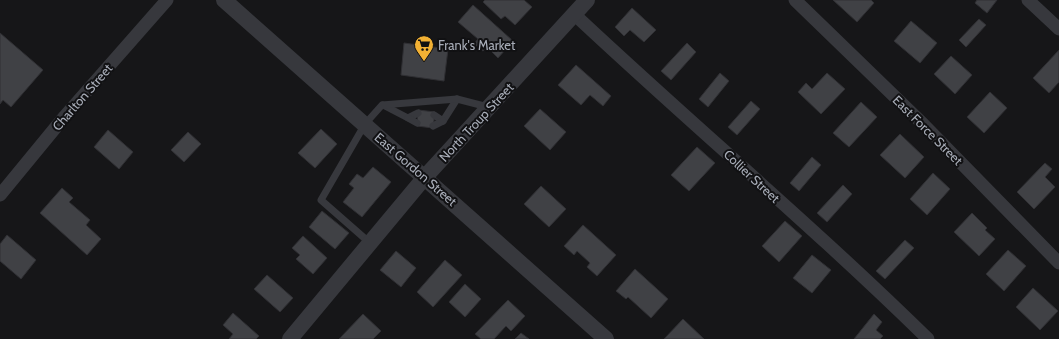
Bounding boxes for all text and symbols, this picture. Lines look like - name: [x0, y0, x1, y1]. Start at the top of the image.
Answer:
- supermarket icon: Frank's Market: [413, 34, 435, 62]
- place label: Frank's Market: [438, 37, 516, 53]
- street label: Charlton Street: [49, 60, 116, 134]
- street label: North Troup Street: [435, 79, 517, 165]
- street label: East Force Street: [890, 92, 967, 169]
- street label: East Gordon Street: [372, 129, 461, 210]
- street label: Collier Street: [721, 146, 784, 206]

